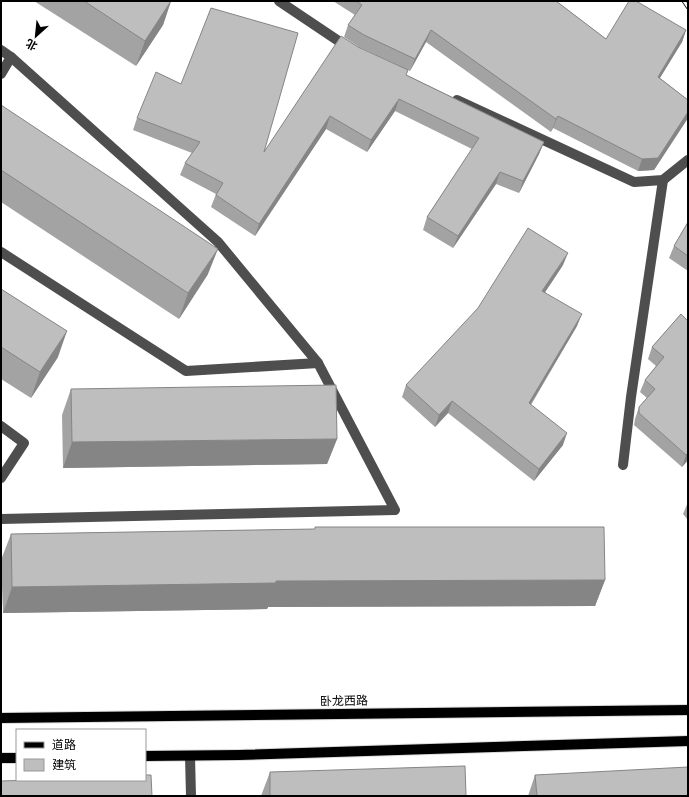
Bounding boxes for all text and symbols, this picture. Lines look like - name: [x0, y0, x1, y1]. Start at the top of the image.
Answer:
- north arrow: [16, 16, 56, 56]
- text: 北: [23, 36, 40, 54]
- street label: 卧龙西路: [320, 693, 368, 708]
- legend: [16, 729, 146, 781]
- text: 道路: [52, 737, 76, 752]
- text: 建筑: [52, 757, 76, 772]

